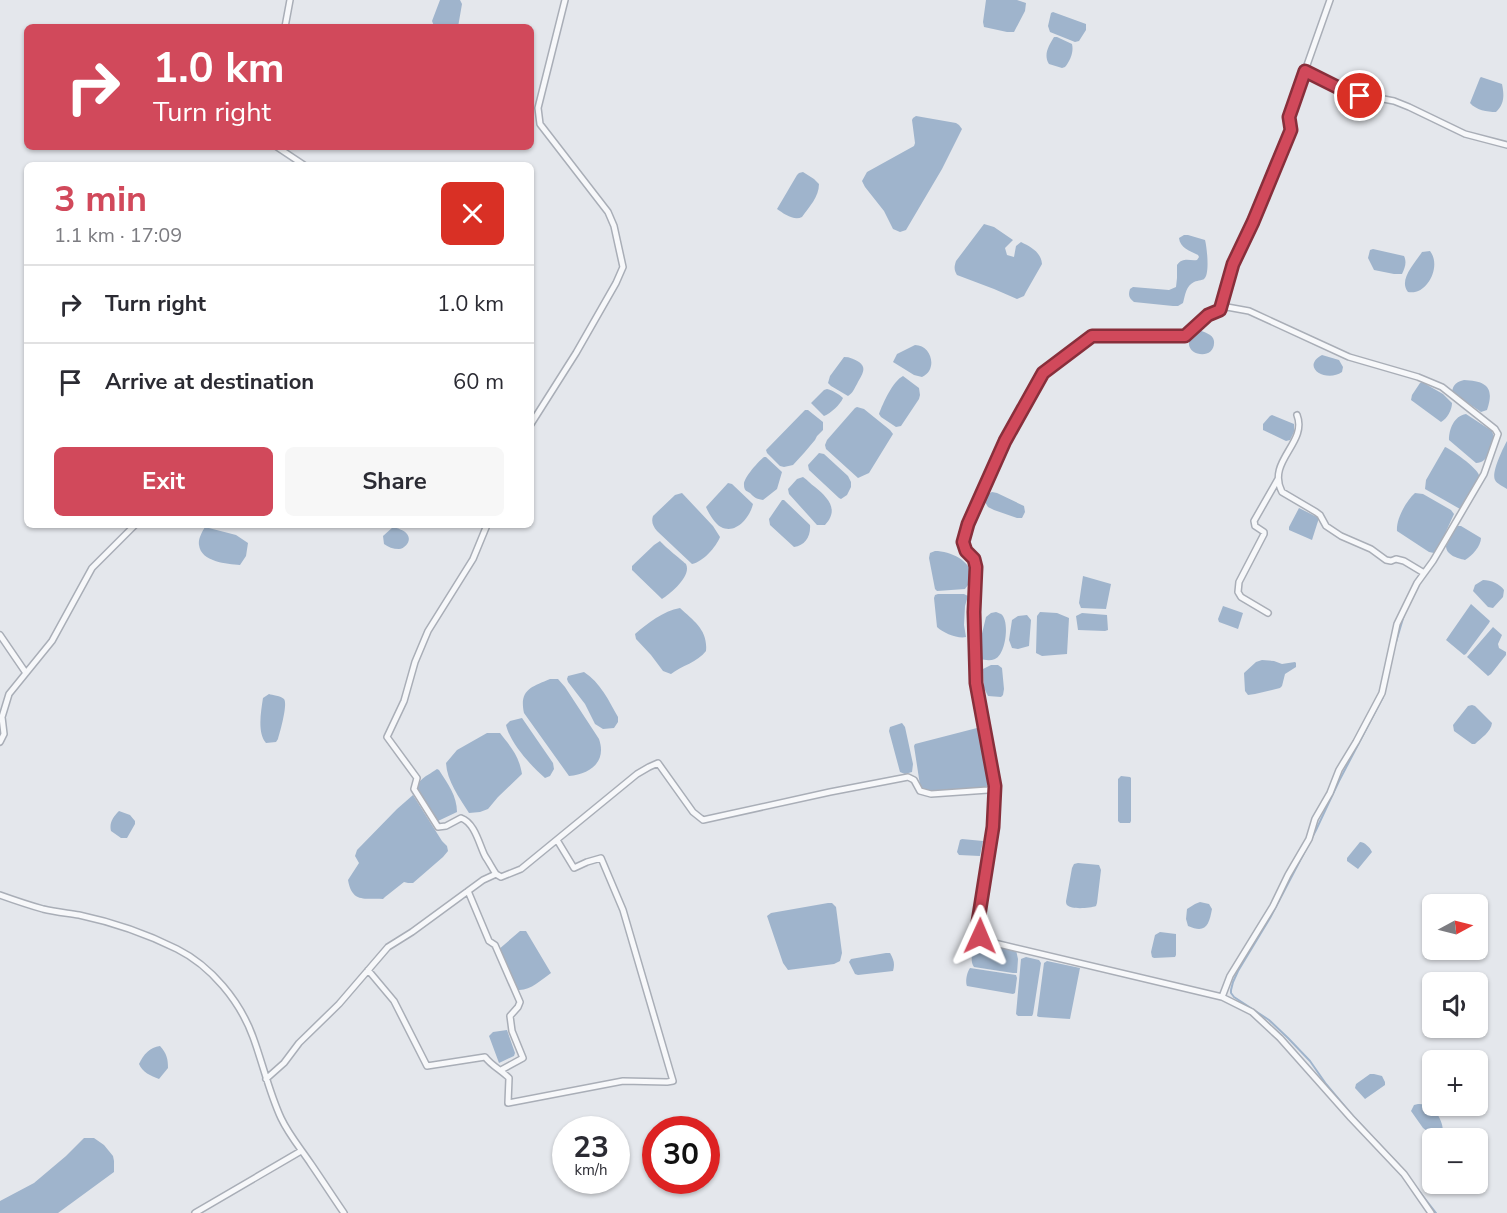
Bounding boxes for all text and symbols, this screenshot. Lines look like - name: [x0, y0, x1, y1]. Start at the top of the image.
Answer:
- text: 1.0 km: [153, 40, 285, 97]
- icon: right: [54, 48, 132, 126]
- pin: [1334, 70, 1385, 121]
- icon: arrive: [1343, 79, 1376, 112]
- text: Turn right: [153, 94, 271, 131]
- text: 3 min: [54, 175, 147, 224]
- button: close: [441, 182, 504, 245]
- text: 1.1 km · 17:09: [54, 222, 182, 249]
- icon: right: [54, 288, 87, 321]
- text: Turn right: [105, 289, 206, 319]
- text: 1.0 km: [437, 289, 504, 319]
- icon: arrive: [54, 366, 87, 399]
- text: Arrive at destination: [105, 367, 314, 397]
- text: 60 m: [453, 367, 504, 397]
- button: Exit: [54, 447, 273, 516]
- button: Share: [285, 447, 504, 516]
- north arrow: [1422, 894, 1488, 960]
- map controls: [1422, 894, 1488, 1194]
- position arrow: [948, 904, 1012, 968]
- button: sound: [1422, 972, 1488, 1038]
- button: +: [1422, 1050, 1488, 1116]
- speed limit sign: 30: [642, 1116, 720, 1194]
- text: 23: [573, 1127, 609, 1168]
- button: −: [1422, 1128, 1488, 1194]
- text: km/h: [574, 1160, 608, 1180]

